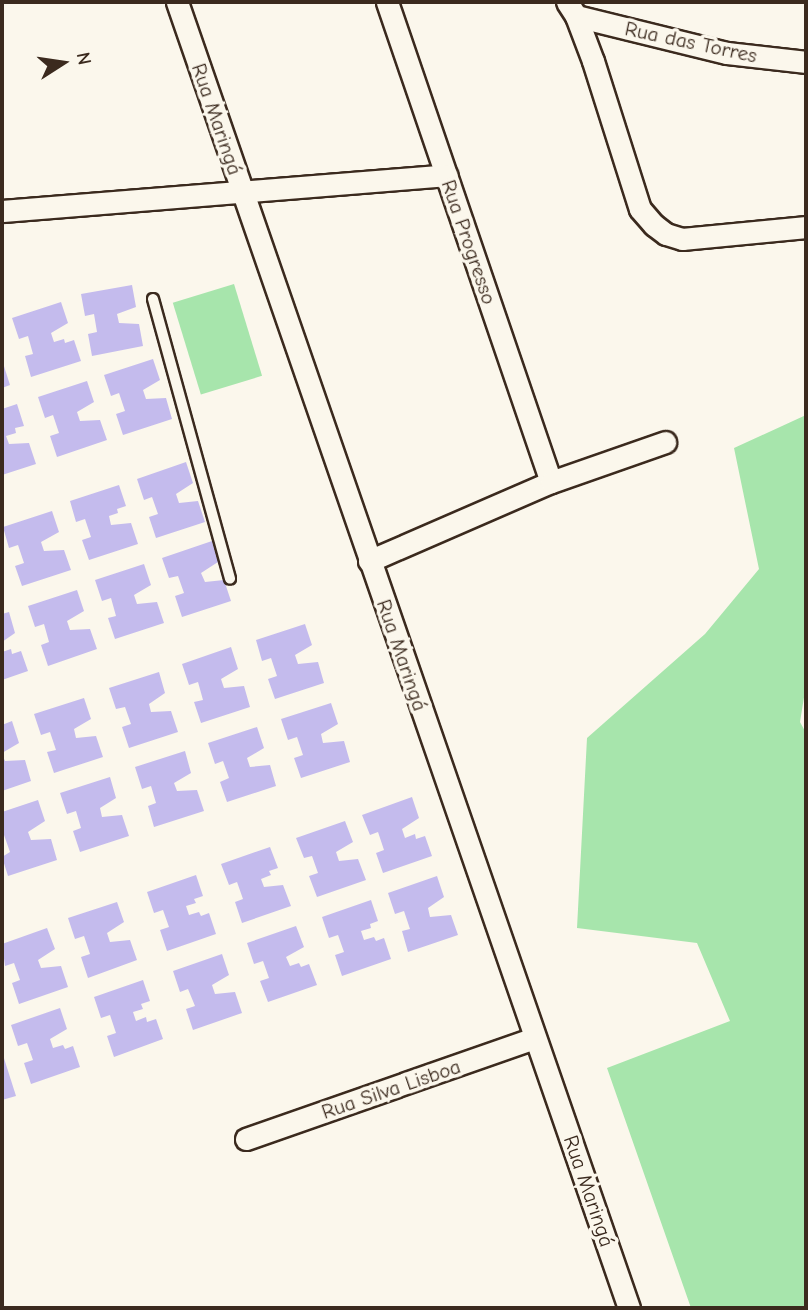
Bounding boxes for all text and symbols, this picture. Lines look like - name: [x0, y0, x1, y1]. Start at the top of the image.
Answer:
- street label: Rua das Torres: [623, 16, 759, 68]
- north arrow: [28, 28, 98, 98]
- text: N: [71, 50, 96, 67]
- street label: Rua Maringá: [186, 60, 248, 178]
- street label: Rua Progresso: [436, 176, 502, 308]
- street label: Rua Maringá: [371, 596, 433, 714]
- street label: Rua Silva Lisboa: [318, 1053, 464, 1125]
- street label: Rua Maringá: [558, 1132, 620, 1250]

